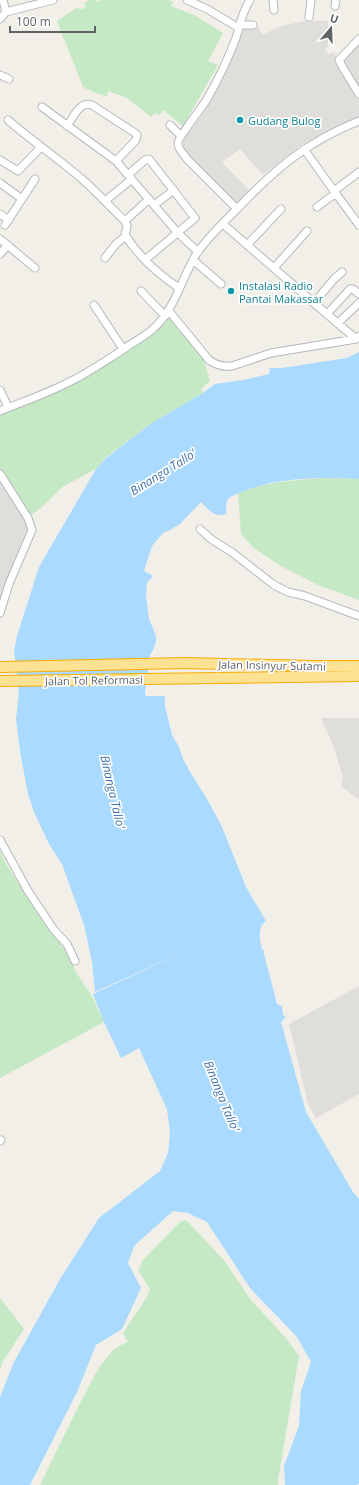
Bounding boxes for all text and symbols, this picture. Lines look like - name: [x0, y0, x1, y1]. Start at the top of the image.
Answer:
- scale bar: [10, 8, 95, 34]
- north arrow: [311, 8, 351, 48]
- text: U: [328, 10, 341, 27]
- text: 100 m: [16, 13, 51, 30]
- place label: Gudang Bulog: [248, 113, 320, 128]
- marker: Gudang Bulog: [235, 115, 245, 125]
- place label: Instalasi Radio Pantai Makassar: [239, 278, 324, 306]
- marker: Instalasi Radio Pantai Makassar: [226, 286, 236, 296]
- water label: Binanga Tallo': [127, 445, 200, 499]
- street label: Jalan Insinyur Sutami: [217, 657, 326, 673]
- street label: Jalan Tol Reformasi: [44, 672, 143, 688]
- water label: Binanga Tallo': [96, 753, 130, 831]
- water label: Binanga Tallo': [200, 1058, 244, 1134]

